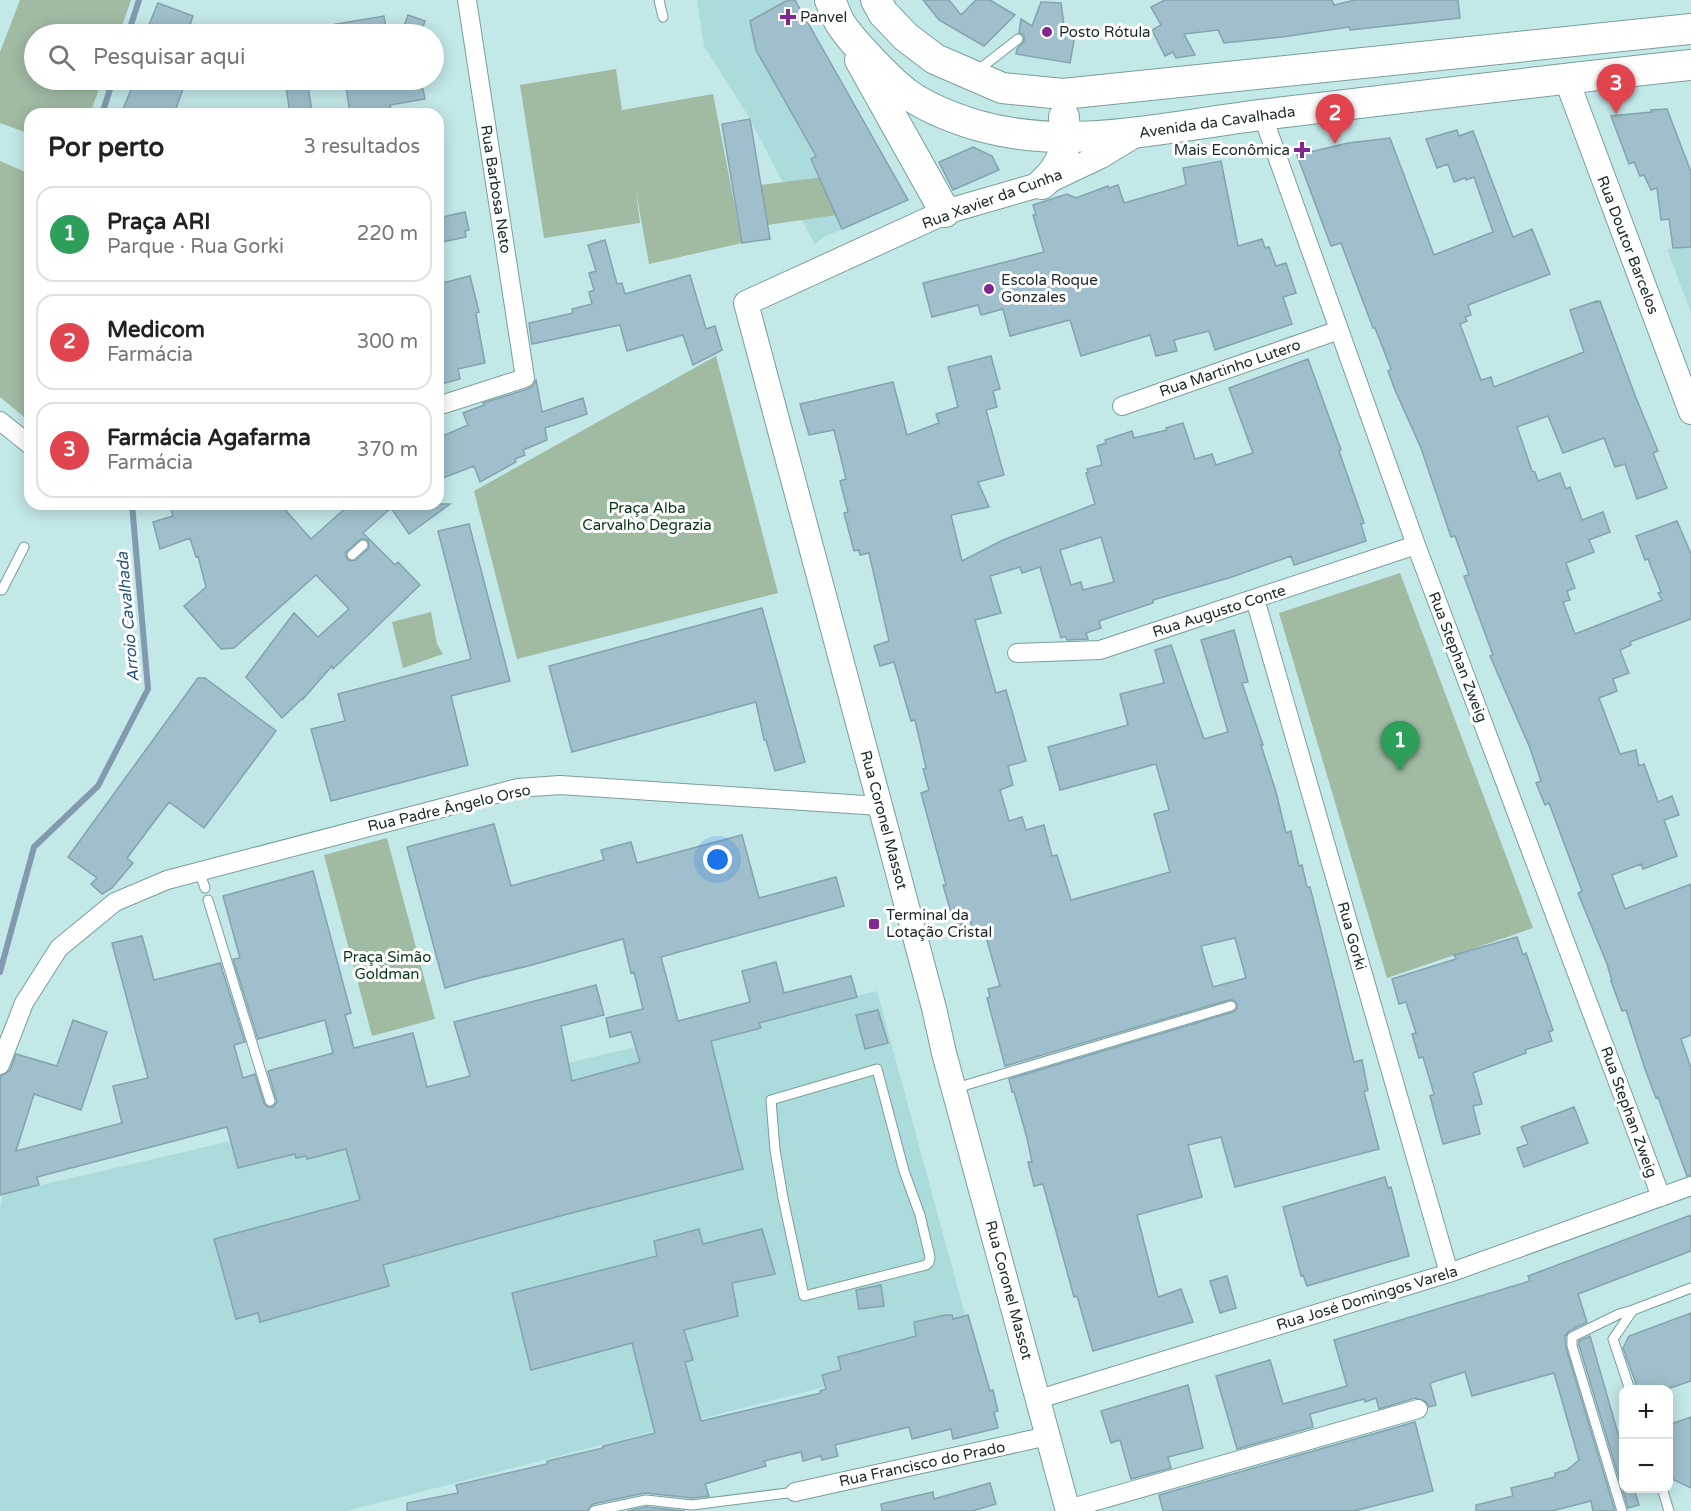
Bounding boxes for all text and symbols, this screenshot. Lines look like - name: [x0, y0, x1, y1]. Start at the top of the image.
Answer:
- place label: Panvel: [800, 8, 847, 26]
- marker: Panvel: [781, 10, 795, 24]
- place label: Posto Rótula: [1059, 23, 1151, 41]
- search box: [24, 24, 444, 90]
- marker: Posto Rótula: [1040, 25, 1054, 39]
- icon: search: [45, 41, 78, 74]
- text: Pesquisar aqui: [93, 44, 245, 70]
- pin: 3: [1596, 64, 1636, 114]
- pin: 2: [1316, 94, 1354, 144]
- street label: Avenida da Cavalhada: [1138, 102, 1296, 142]
- street label: Rua Barbosa Neto: [477, 123, 515, 255]
- text: Por perto: [48, 132, 164, 163]
- text: 3 resultados: [304, 135, 420, 159]
- place label: Mais Econômica: [1174, 141, 1290, 159]
- marker: Mais Econômica: [1295, 143, 1309, 157]
- street label: Rua Xavier da Cunha: [919, 165, 1065, 233]
- street label: Rua Doutor Barcelos: [1593, 173, 1663, 317]
- text: Praça ARI: [107, 209, 211, 235]
- text: 1: [63, 222, 76, 246]
- text: 220 m: [357, 222, 418, 246]
- text: Parque · Rua Gorki: [107, 235, 284, 259]
- place label: Escola Roque Gonzales: [1001, 271, 1098, 306]
- marker: Escola Roque Gonzales: [982, 282, 996, 296]
- text: Medicom: [107, 317, 205, 343]
- text: 2: [63, 330, 76, 354]
- text: 300 m: [357, 330, 418, 354]
- street label: Rua Martinho Lutero: [1157, 335, 1303, 401]
- text: Farmácia: [107, 343, 193, 367]
- text: Farmácia Agafarma: [107, 425, 311, 451]
- text: 3: [63, 438, 76, 462]
- text: 370 m: [357, 438, 418, 462]
- text: Farmácia: [107, 451, 193, 475]
- park label: Praça Alba Carvalho Degrazia: [582, 499, 712, 534]
- water label: Arroio Cavalhada: [112, 550, 144, 683]
- street label: Rua Augusto Conte: [1150, 581, 1288, 641]
- street label: Rua Stephan Zweig: [1425, 589, 1491, 725]
- pin: 1: [1380, 722, 1420, 771]
- street label: Rua Coronel Massot: [857, 748, 911, 892]
- street label: Rua Padre Ângelo Orso: [366, 780, 532, 836]
- your location: [703, 845, 732, 874]
- street label: Rua Gorki: [1334, 900, 1370, 972]
- place label: Terminal da Lotação Cristal: [886, 906, 992, 941]
- marker: Terminal da Lotação Cristal: [867, 917, 881, 931]
- park label: Praça Simão Goldman: [343, 948, 431, 983]
- street label: Rua Stephan Zweig: [1597, 1044, 1661, 1180]
- street label: Rua Coronel Massot: [982, 1218, 1036, 1362]
- street label: Rua José Domingos Varela: [1274, 1262, 1460, 1334]
- map controls: [1619, 1385, 1673, 1493]
- button: +: [1619, 1385, 1673, 1439]
- street label: Rua Francisco do Prado: [837, 1438, 1007, 1490]
- button: −: [1619, 1439, 1673, 1493]

